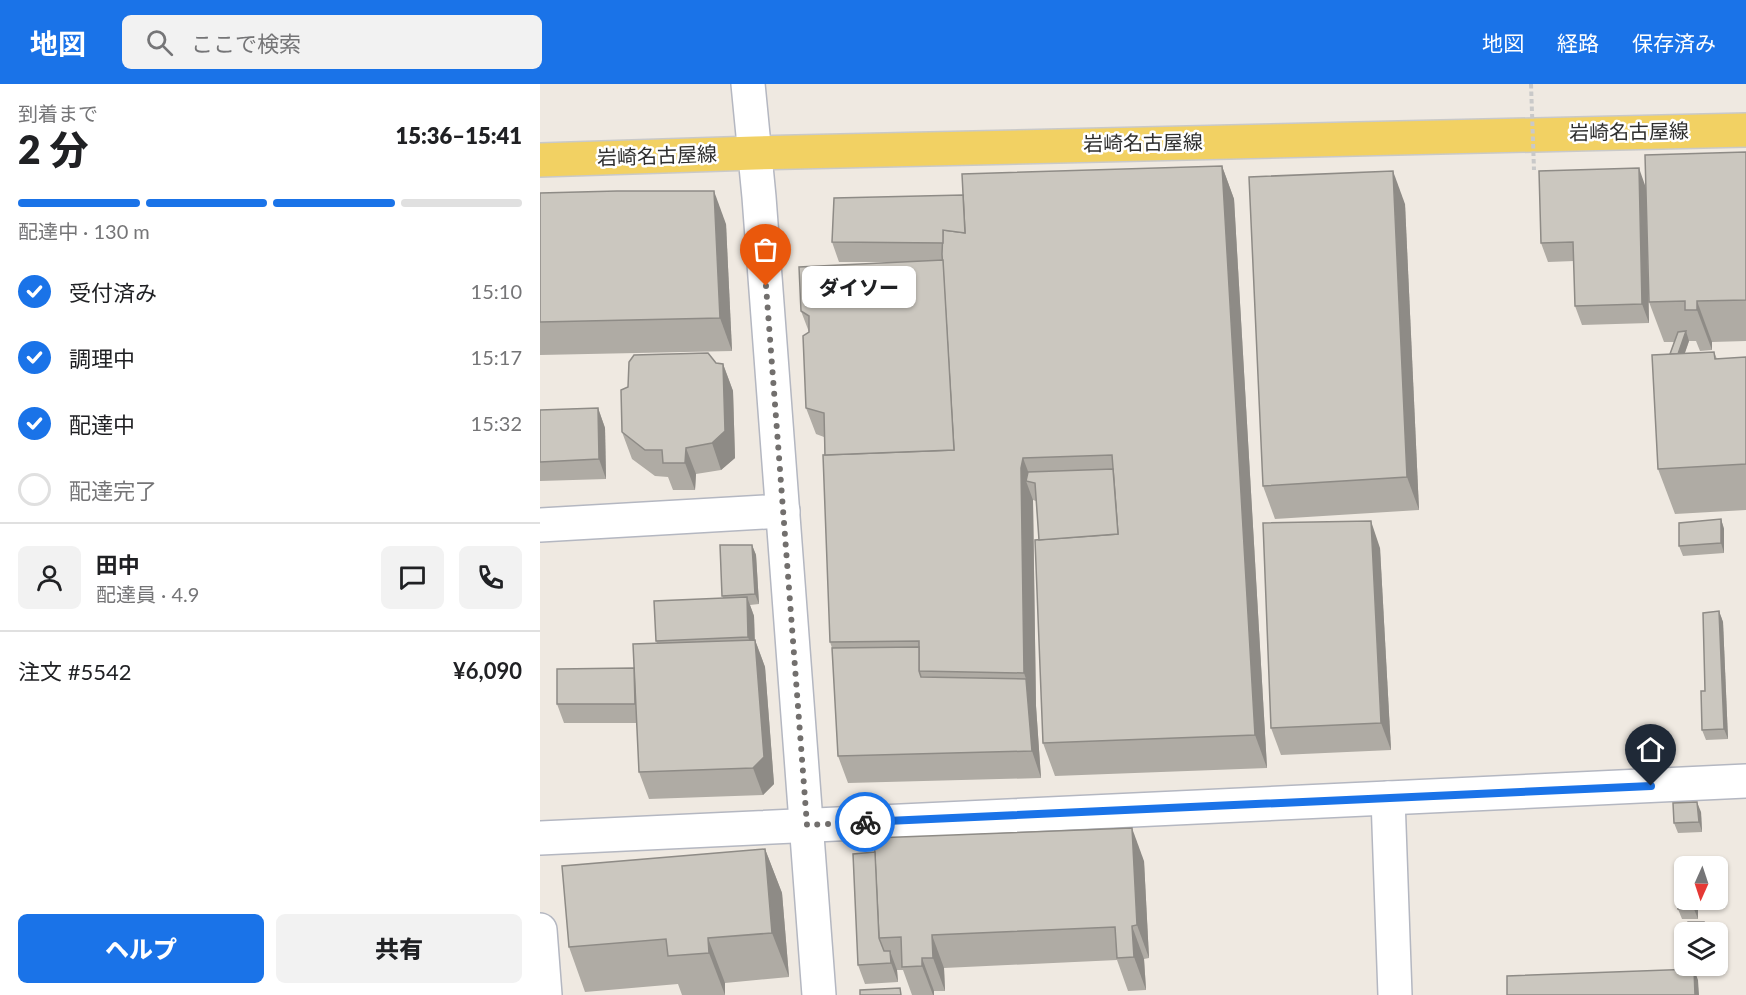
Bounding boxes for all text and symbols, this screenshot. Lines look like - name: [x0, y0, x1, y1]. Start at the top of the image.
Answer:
- search box: [122, 15, 542, 69]
- text: 地図: [30, 26, 86, 60]
- icon: search: [143, 26, 176, 59]
- text: ここで検索: [191, 30, 301, 57]
- text: 地図: [1482, 30, 1524, 55]
- text: 経路: [1557, 30, 1599, 55]
- text: 保存済み: [1632, 30, 1716, 55]
- text: 到着まで: [18, 101, 98, 125]
- street label: 岩崎名古屋線: [1569, 118, 1689, 144]
- text: 15:36–15:41: [396, 122, 522, 149]
- text: 2 分: [18, 126, 89, 172]
- street label: 岩崎名古屋線: [1083, 129, 1203, 155]
- street label: 岩崎名古屋線: [597, 141, 717, 169]
- text: 配達中 · 130 m: [18, 219, 150, 243]
- pin: [740, 224, 791, 286]
- icon: bag: [749, 233, 782, 266]
- callout: ダイソー: [802, 265, 916, 307]
- icon: check: [18, 275, 51, 308]
- text: ダイソー: [819, 275, 899, 299]
- text: 受付済み: [69, 279, 157, 306]
- text: 15:10: [471, 279, 522, 303]
- icon: check: [18, 341, 51, 374]
- text: 調理中: [69, 345, 135, 372]
- text: 15:17: [471, 345, 522, 369]
- icon: check: [18, 407, 51, 440]
- text: 配達中: [69, 411, 135, 438]
- text: 15:32: [471, 411, 522, 435]
- text: 配達完了: [69, 477, 157, 504]
- button: person: [18, 546, 81, 609]
- button: chat: [381, 546, 444, 609]
- button: phone: [459, 546, 522, 609]
- text: 田中: [96, 551, 140, 578]
- text: 配達員 · 4.9: [96, 582, 199, 606]
- text: ¥6,090: [453, 657, 522, 684]
- text: 注文 #5542: [18, 658, 131, 685]
- pin: [1625, 724, 1676, 786]
- icon: home: [1634, 733, 1667, 766]
- courier: [835, 792, 895, 852]
- icon: bike: [849, 806, 882, 839]
- north arrow: [1674, 856, 1728, 910]
- map controls: [1674, 856, 1728, 976]
- button: ヘルプ: [18, 914, 264, 983]
- button: 共有: [276, 914, 522, 983]
- button: layers: [1674, 922, 1728, 976]

